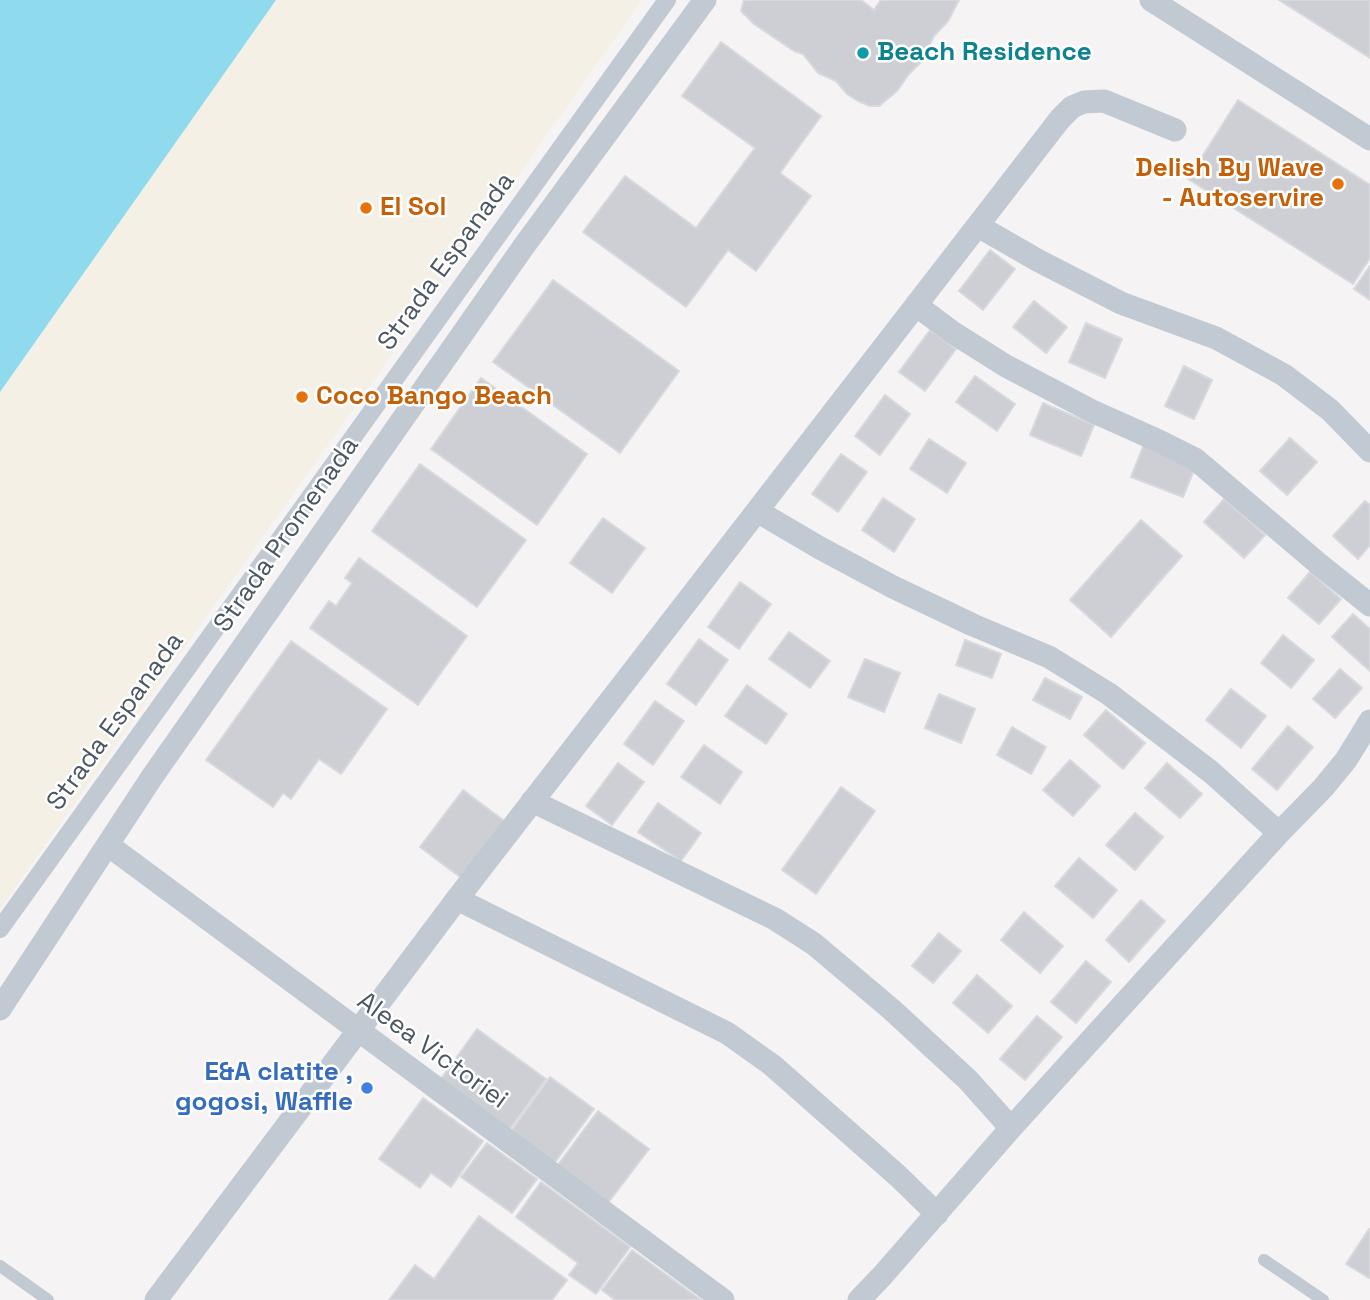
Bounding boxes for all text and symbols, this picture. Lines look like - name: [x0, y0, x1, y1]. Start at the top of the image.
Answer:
- place label: Beach Residence: [877, 37, 1092, 69]
- marker: Beach Residence: [855, 45, 871, 61]
- place label: Delish By Wave - Autoservire: [1135, 153, 1324, 214]
- street label: Strada Espanada: [372, 167, 522, 357]
- marker: Delish By Wave - Autoservire: [1330, 176, 1346, 192]
- place label: El Sol: [380, 192, 447, 224]
- marker: El Sol: [358, 200, 374, 216]
- place label: Coco Bango Beach: [316, 381, 552, 413]
- marker: Coco Bango Beach: [294, 389, 310, 405]
- street label: Strada Promenada: [208, 431, 366, 639]
- street label: Strada Espanada: [41, 627, 191, 817]
- street label: Aleea Victoriei: [351, 986, 513, 1116]
- place label: E&A clatite , gogosi, Waffle: [175, 1057, 353, 1118]
- marker: E&A clatite , gogosi, Waffle: [359, 1080, 375, 1096]

